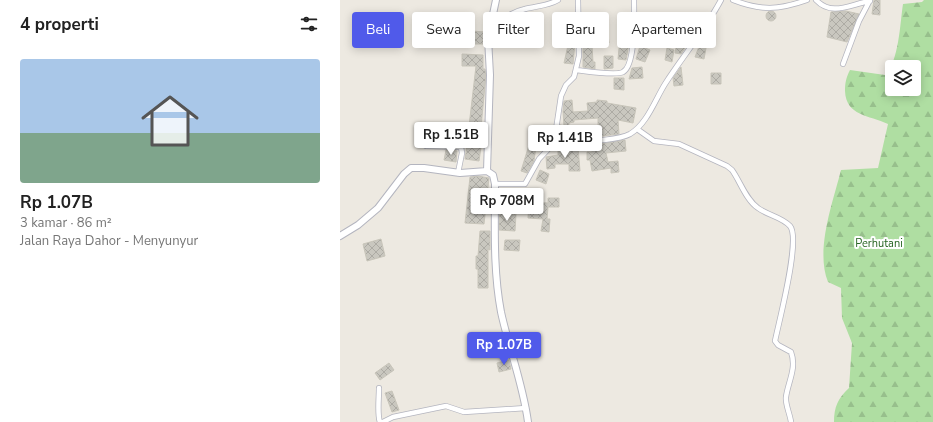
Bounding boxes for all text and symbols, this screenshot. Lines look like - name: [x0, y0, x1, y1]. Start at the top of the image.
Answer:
- chip: Beli: [352, 12, 404, 48]
- chip: Sewa: [412, 12, 475, 48]
- chip: Filter: [483, 12, 544, 48]
- chip: Baru: [552, 12, 609, 48]
- chip: Apartemen: [617, 12, 716, 48]
- text: 4 properti: [20, 13, 99, 36]
- icon: filters: [298, 13, 320, 35]
- map controls: [885, 60, 921, 96]
- button: layers: [885, 60, 921, 96]
- icon: home: [134, 85, 206, 157]
- pin: Rp 1.51B: [410, 122, 492, 156]
- pin: Rp 1.41B: [524, 125, 606, 159]
- text: Rp 1.51B: [423, 126, 479, 144]
- text: Rp 1.41B: [537, 129, 593, 147]
- pin: Rp 708M: [470, 188, 544, 222]
- text: Rp 1.07B: [20, 191, 93, 214]
- text: Rp 708M: [480, 192, 534, 210]
- text: 3 kamar · 86 m²: [20, 214, 112, 232]
- text: Jalan Raya Dahor - Menyunyur: [20, 232, 198, 250]
- park label: Perhutani: [855, 236, 903, 251]
- pin: Rp 1.07B: [463, 332, 545, 366]
- text: Rp 1.07B: [476, 336, 532, 354]

